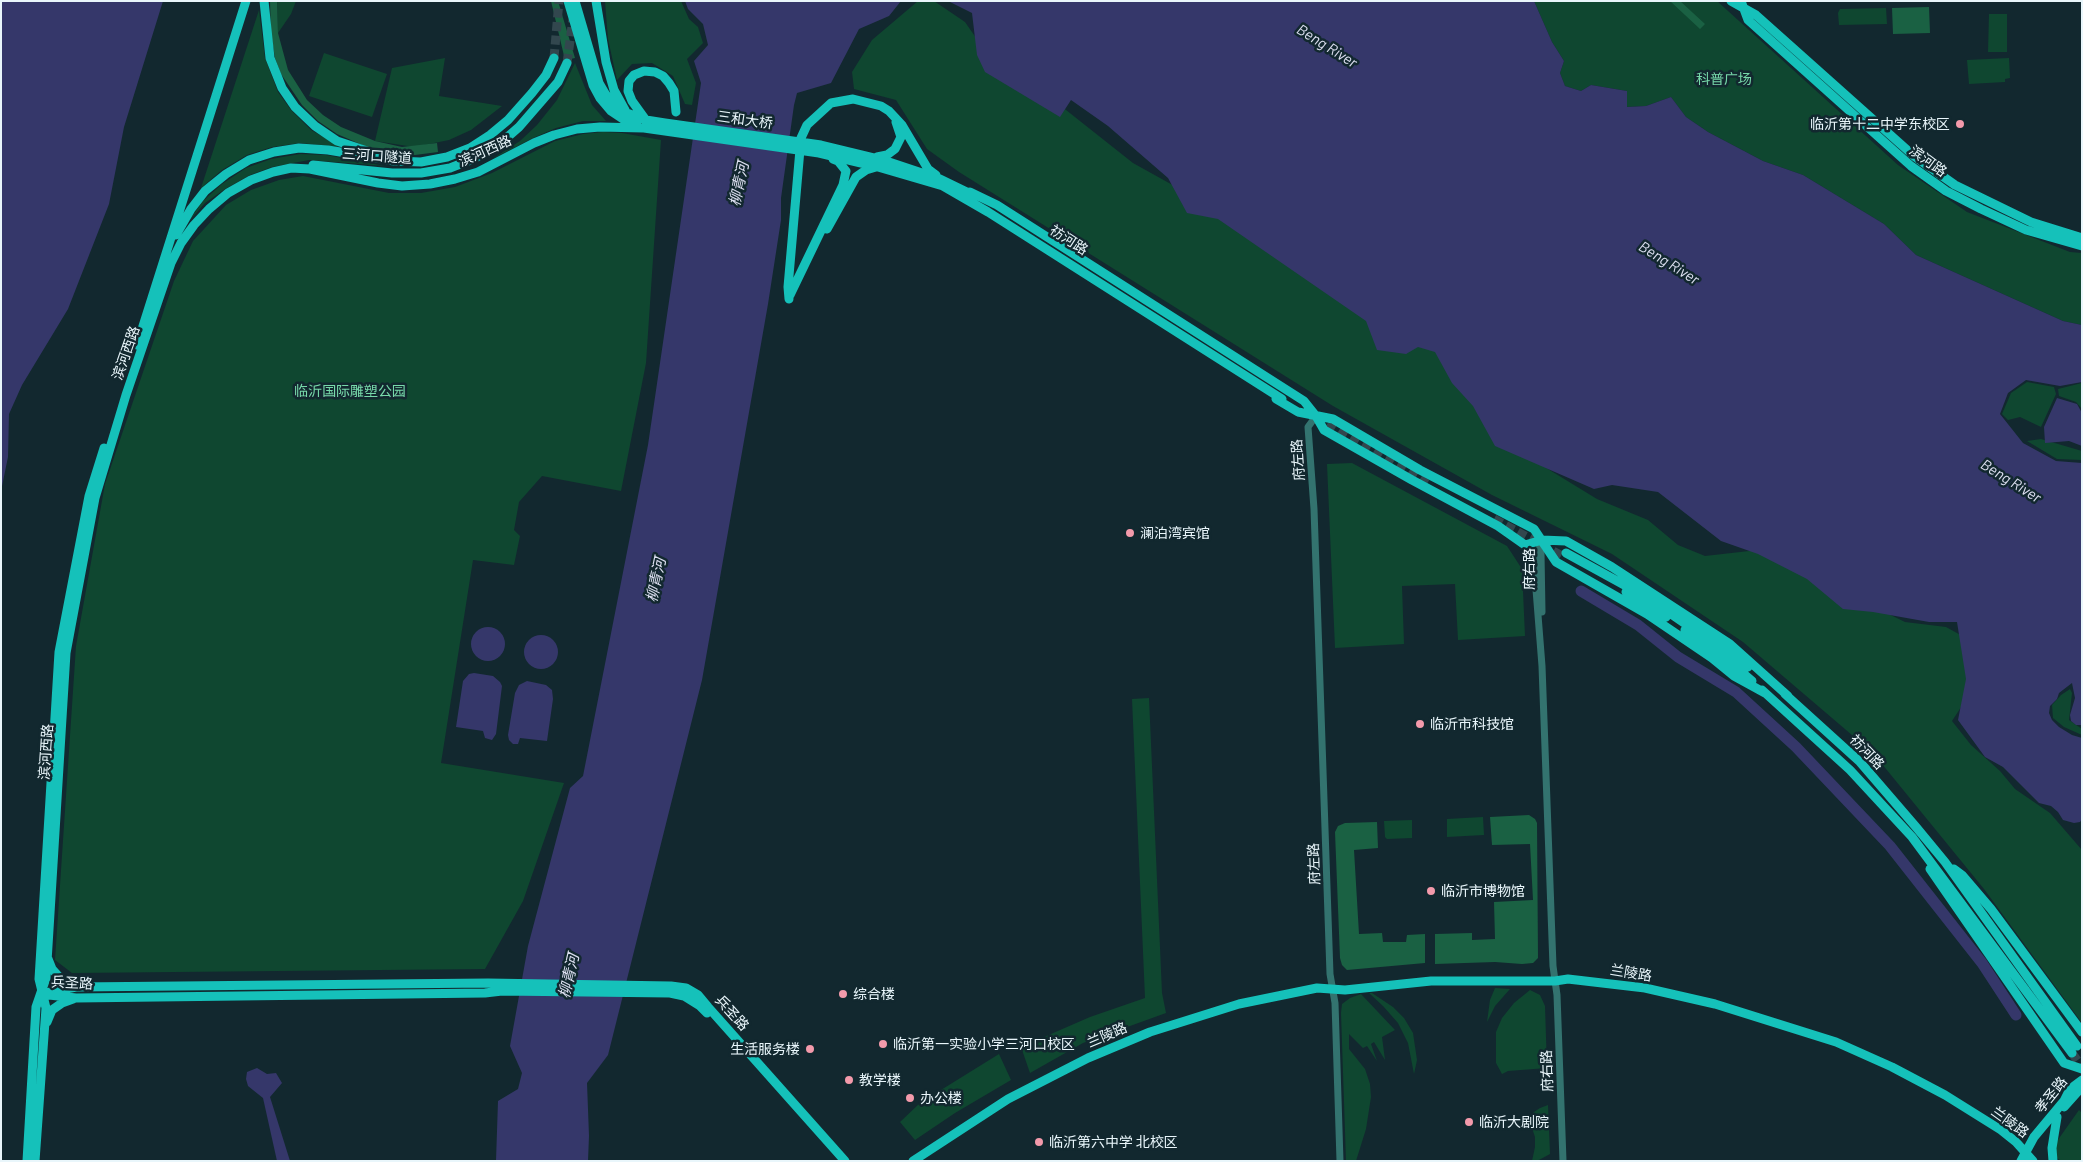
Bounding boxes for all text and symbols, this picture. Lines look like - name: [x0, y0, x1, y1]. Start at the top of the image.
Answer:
- water label: Beng River: [1294, 20, 1360, 72]
- park label: 科普广场: [1696, 71, 1752, 87]
- street label: 三和大桥: [716, 108, 774, 132]
- place label: 临沂第十二中学东校区: [1810, 116, 1950, 132]
- marker: 临沂第十二中学东校区: [1954, 118, 1966, 130]
- street label: 滨河西路: [456, 132, 514, 170]
- street label: 滨河路: [1906, 142, 1950, 180]
- street label: 三河口隧道: [341, 145, 413, 167]
- water label: 柳青河: [726, 160, 752, 208]
- street label: 祊河路: [1047, 222, 1091, 258]
- water label: Beng River: [1636, 237, 1702, 289]
- street label: 滨河西路: [109, 324, 143, 382]
- park label: 临沂国际雕塑公园: [294, 383, 406, 399]
- street label: 府左路: [1288, 438, 1308, 482]
- water label: Beng River: [1978, 455, 2044, 507]
- place label: 澜泊湾宾馆: [1140, 525, 1210, 541]
- marker: 澜泊湾宾馆: [1124, 527, 1136, 539]
- street label: 府右路: [1521, 548, 1537, 590]
- water label: 柳青河: [643, 556, 669, 604]
- place label: 临沂市科技馆: [1430, 716, 1514, 732]
- marker: 临沂市科技馆: [1414, 718, 1426, 730]
- street label: 滨河西路: [36, 723, 56, 781]
- street label: 祊河路: [1846, 731, 1888, 773]
- street label: 府左路: [1305, 843, 1323, 885]
- place label: 临沂市博物馆: [1441, 883, 1525, 899]
- marker: 临沂市博物馆: [1425, 885, 1437, 897]
- water label: 柳青河: [555, 952, 583, 1000]
- street label: 兰陵路: [1609, 961, 1653, 985]
- street label: 兵圣路: [51, 974, 93, 992]
- place label: 综合楼: [853, 986, 895, 1002]
- marker: 综合楼: [837, 988, 849, 1000]
- street label: 兵圣路: [712, 992, 752, 1034]
- street label: 兰陵路: [1084, 1019, 1130, 1051]
- place label: 临沂第一实验小学三河口校区: [893, 1036, 1075, 1052]
- marker: 临沂第一实验小学三河口校区: [877, 1038, 889, 1050]
- place label: 生活服务楼: [730, 1041, 800, 1057]
- marker: 生活服务楼: [804, 1043, 816, 1055]
- street label: 府右路: [1538, 1050, 1556, 1092]
- place label: 教学楼: [859, 1072, 901, 1088]
- street label: 孝圣路: [2031, 1073, 2071, 1117]
- marker: 教学楼: [843, 1074, 855, 1086]
- place label: 办公楼: [920, 1090, 962, 1106]
- marker: 办公楼: [904, 1092, 916, 1104]
- street label: 兰陵路: [1988, 1103, 2032, 1141]
- place label: 临沂大剧院: [1479, 1114, 1549, 1130]
- marker: 临沂大剧院: [1463, 1116, 1475, 1128]
- place label: 临沂第六中学 北校区: [1049, 1134, 1178, 1150]
- marker: 临沂第六中学 北校区: [1033, 1136, 1045, 1148]

